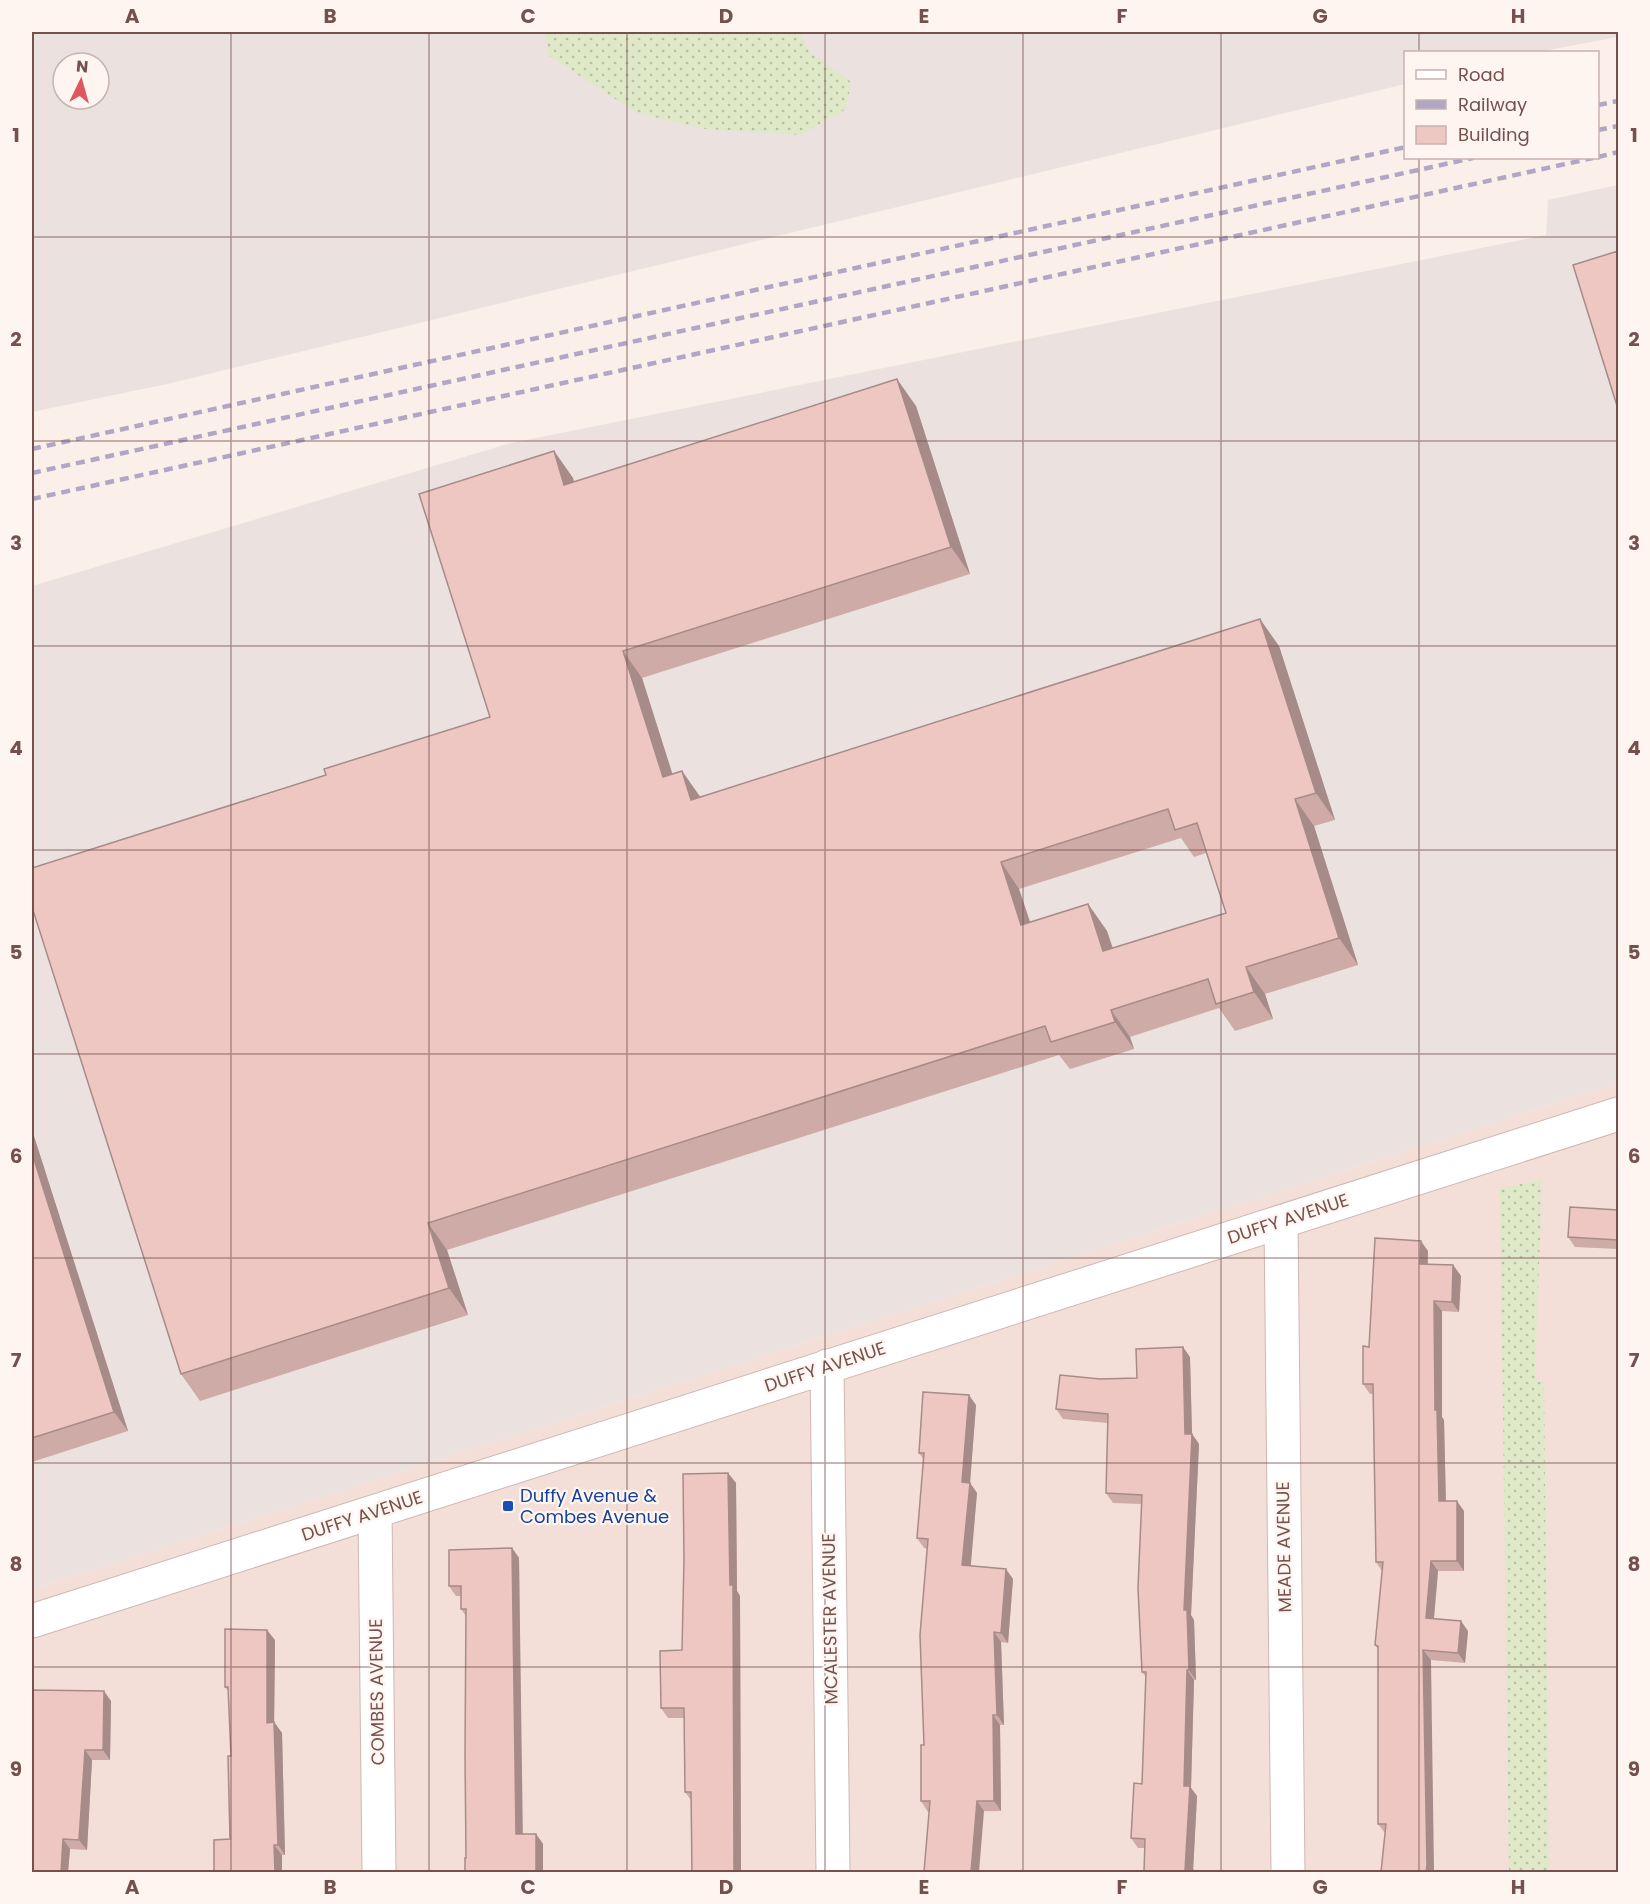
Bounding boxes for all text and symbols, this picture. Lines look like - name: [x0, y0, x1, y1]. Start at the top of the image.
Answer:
- text: A: [125, 2, 140, 30]
- text: B: [323, 2, 337, 30]
- text: C: [520, 2, 536, 30]
- text: D: [719, 2, 733, 30]
- text: E: [919, 2, 929, 30]
- text: F: [1117, 2, 1128, 30]
- text: G: [1312, 2, 1328, 30]
- text: H: [1511, 2, 1525, 30]
- north arrow: [51, 51, 111, 111]
- legend: [1404, 51, 1599, 159]
- text: N: [75, 55, 89, 79]
- text: Road: [1458, 62, 1505, 87]
- text: Railway: [1458, 92, 1527, 117]
- text: 1: [12, 121, 20, 149]
- text: 1: [1630, 121, 1638, 149]
- text: Building: [1458, 122, 1530, 147]
- text: 2: [10, 325, 22, 353]
- text: 2: [1628, 325, 1640, 353]
- text: 3: [10, 529, 22, 557]
- text: 3: [1628, 529, 1640, 557]
- text: 4: [9, 734, 23, 762]
- text: 4: [1627, 734, 1641, 762]
- text: 5: [10, 938, 23, 966]
- text: 5: [1628, 938, 1641, 966]
- text: 6: [10, 1142, 22, 1170]
- text: 6: [1628, 1142, 1640, 1170]
- street label: DUFFY AVENUE: [1224, 1187, 1352, 1250]
- street label: DUFFY AVENUE: [761, 1335, 889, 1398]
- text: 7: [11, 1346, 22, 1374]
- text: 7: [1629, 1346, 1640, 1374]
- street label: MEADE AVENUE: [1270, 1481, 1297, 1613]
- place label: Duffy Avenue & Combes Avenue: [520, 1483, 669, 1529]
- street label: DUFFY AVENUE: [298, 1484, 426, 1547]
- marker: Duffy Avenue & Combes Avenue: [501, 1499, 515, 1513]
- street label: MCALESTER AVENUE: [816, 1533, 843, 1705]
- text: 8: [10, 1550, 22, 1578]
- text: 8: [1628, 1550, 1640, 1578]
- street label: COMBES AVENUE: [363, 1618, 390, 1766]
- text: 9: [10, 1755, 22, 1783]
- text: 9: [1628, 1755, 1640, 1783]
- text: A: [125, 1873, 140, 1901]
- text: B: [323, 1873, 337, 1901]
- text: C: [520, 1873, 536, 1901]
- text: D: [719, 1873, 733, 1901]
- text: E: [919, 1873, 929, 1901]
- text: F: [1117, 1873, 1128, 1901]
- text: G: [1312, 1873, 1328, 1901]
- text: H: [1511, 1873, 1525, 1901]

